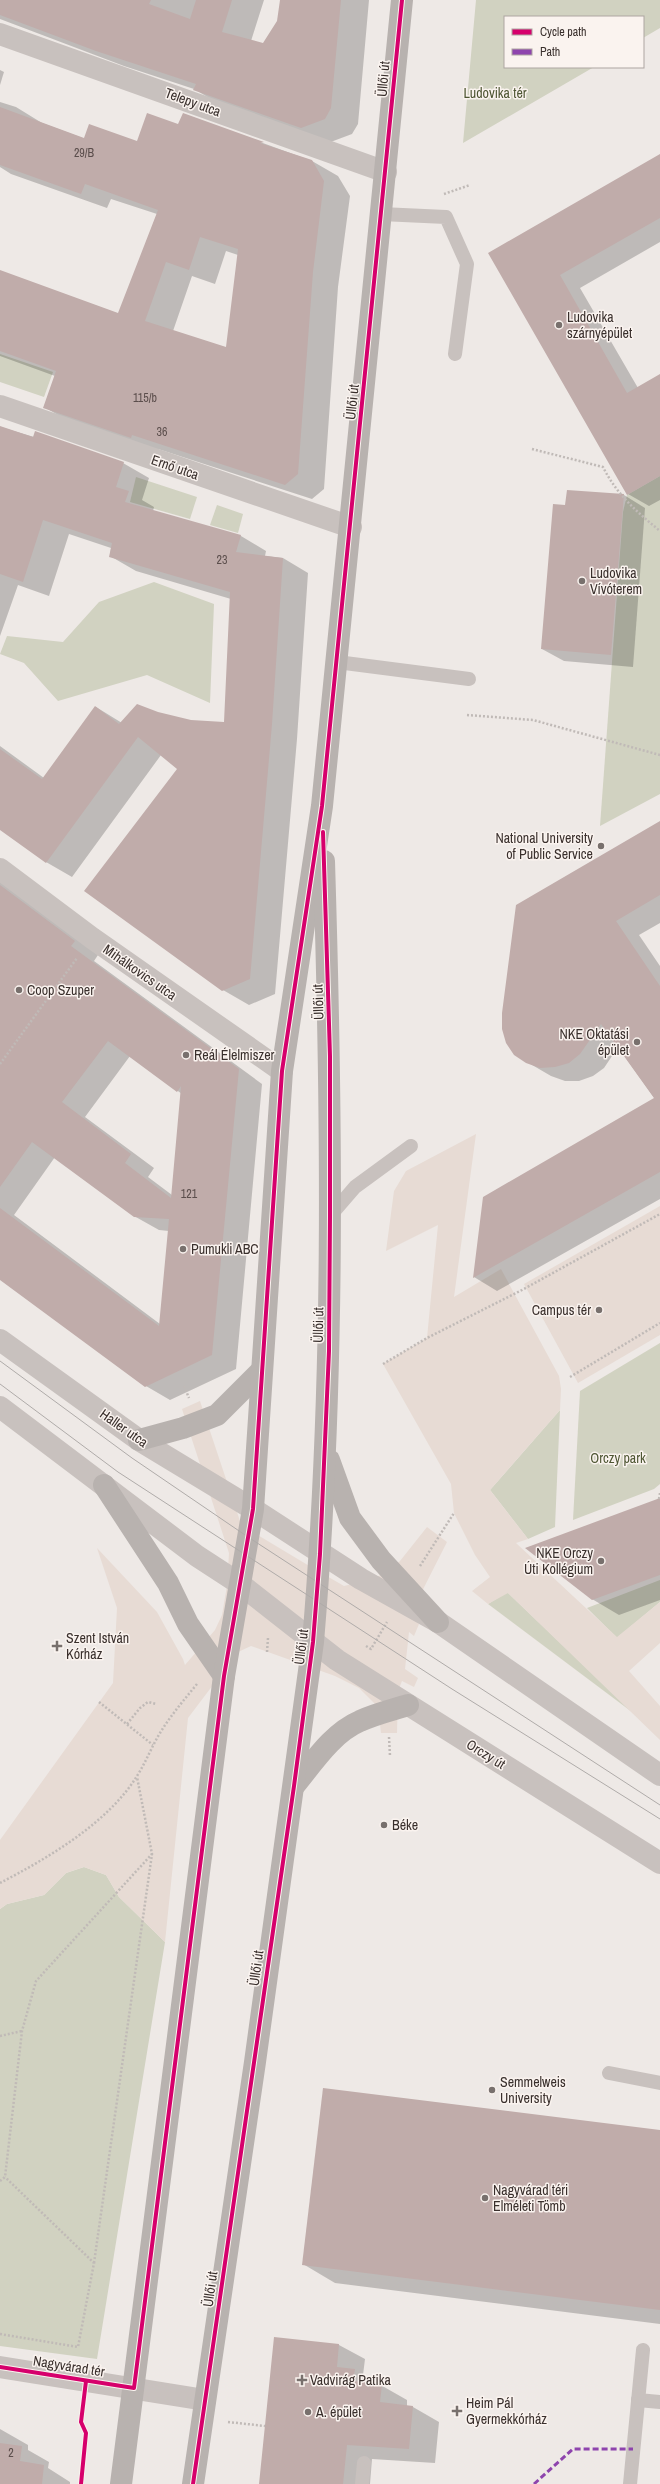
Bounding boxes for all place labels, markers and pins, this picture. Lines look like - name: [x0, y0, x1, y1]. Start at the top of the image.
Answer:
- place label: Ludovika szárnyépület: [567, 308, 632, 342]
- marker: Ludovika szárnyépület: [554, 320, 564, 330]
- place label: Ludovika Vívóterem: [590, 564, 642, 598]
- marker: Ludovika Vívóterem: [577, 576, 587, 586]
- place label: National University of Public Service: [495, 829, 593, 863]
- marker: National University of Public Service: [596, 841, 606, 851]
- place label: Coop Szuper: [27, 981, 94, 999]
- marker: Coop Szuper: [14, 985, 24, 995]
- place label: NKE Oktatási épület: [559, 1025, 629, 1059]
- marker: NKE Oktatási épület: [632, 1037, 642, 1047]
- place label: Reál Élelmiszer: [194, 1046, 275, 1064]
- marker: Reál Élelmiszer: [181, 1050, 191, 1060]
- place label: Pumukli ABC: [191, 1240, 259, 1258]
- marker: Pumukli ABC: [178, 1244, 188, 1254]
- place label: Campus tér: [532, 1301, 591, 1319]
- marker: Campus tér: [594, 1305, 604, 1315]
- place label: NKE Orczy Úti Kollégium: [524, 1544, 593, 1578]
- marker: NKE Orczy Úti Kollégium: [596, 1556, 606, 1566]
- place label: Szent István Kórház: [66, 1629, 129, 1663]
- marker: Szent István Kórház: [51, 1640, 63, 1652]
- place label: Béke: [392, 1816, 418, 1834]
- marker: Béke: [379, 1820, 389, 1830]
- place label: Semmelweis University: [500, 2073, 566, 2107]
- marker: Semmelweis University: [487, 2085, 497, 2095]
- place label: Nagyvárad téri Elméleti Tömb: [493, 2181, 568, 2215]
- marker: Nagyvárad téri Elméleti Tömb: [480, 2193, 490, 2203]
- place label: Vadvirág Patika: [310, 2371, 391, 2389]
- marker: Vadvirág Patika: [297, 2375, 307, 2385]
- place label: Heim Pál Gyermekkórház: [466, 2394, 547, 2428]
- place label: A. épület: [315, 2403, 361, 2421]
- marker: Heim Pál Gyermekkórház: [451, 2405, 463, 2417]
- marker: A. épület: [303, 2407, 313, 2417]

